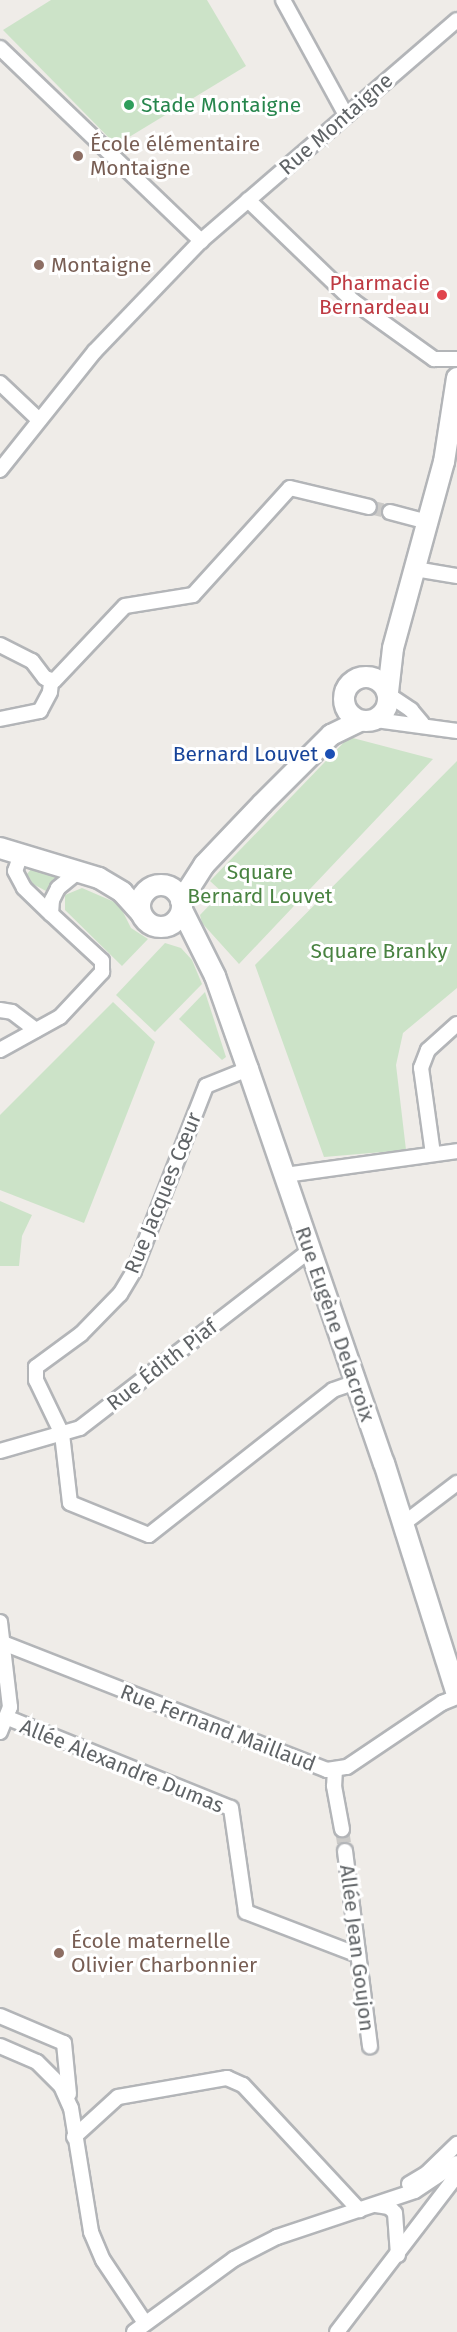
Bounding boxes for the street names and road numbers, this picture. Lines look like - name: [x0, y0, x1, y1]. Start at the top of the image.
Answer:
- street label: Rue Montaigne: [274, 68, 398, 180]
- street label: Rue Jacques Cœur: [119, 1109, 207, 1277]
- street label: Rue Eugène Delacroix: [290, 1223, 380, 1425]
- street label: Rue Édith Piaf: [102, 1314, 222, 1416]
- street label: Rue Fernand Maillaud: [117, 1679, 319, 1777]
- street label: Allée Alexandre Dumas: [16, 1714, 228, 1818]
- street label: Allée Jean Goujon: [334, 1863, 380, 2033]

